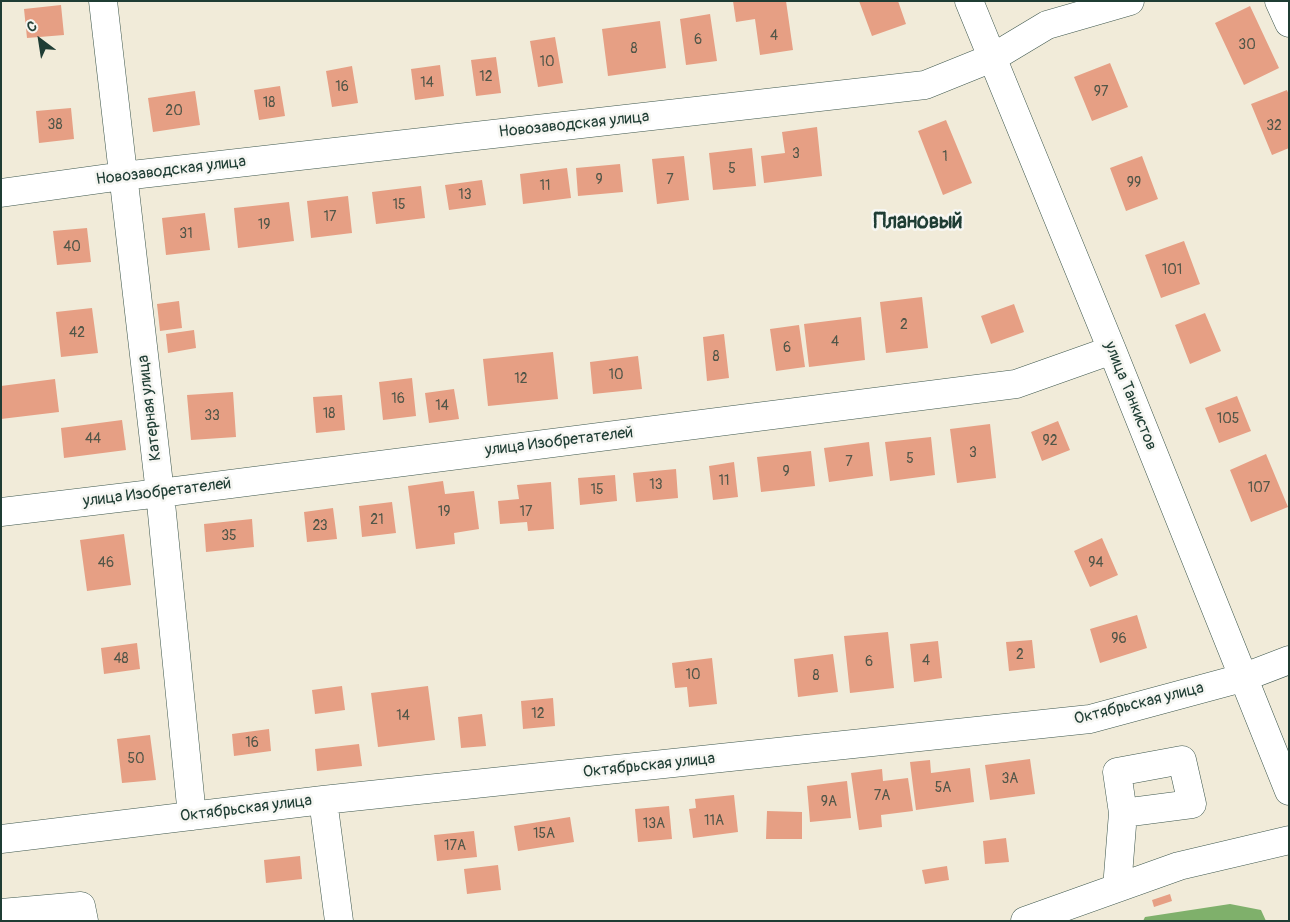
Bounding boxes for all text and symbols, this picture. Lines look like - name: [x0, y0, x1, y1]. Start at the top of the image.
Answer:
- north arrow: [15, 15, 65, 65]
- text: С: [24, 17, 40, 36]
- house number: 4: [770, 28, 778, 44]
- house number: 6: [694, 32, 702, 48]
- house number: 30: [1238, 37, 1256, 53]
- house number: 8: [630, 41, 638, 57]
- house number: 10: [539, 54, 555, 70]
- house number: 12: [479, 69, 493, 85]
- house number: 14: [420, 75, 434, 91]
- house number: 16: [335, 79, 349, 95]
- house number: 97: [1094, 84, 1108, 100]
- house number: 18: [263, 95, 275, 111]
- house number: 20: [165, 103, 183, 119]
- street label: Новозаводская улица: [498, 108, 650, 142]
- house number: 38: [48, 117, 62, 133]
- house number: 32: [1266, 118, 1282, 134]
- house number: 3: [792, 146, 800, 162]
- house number: 1: [942, 149, 948, 165]
- street label: Новозаводская улица: [95, 152, 247, 190]
- house number: 5: [728, 161, 736, 177]
- house number: 9: [595, 172, 603, 188]
- house number: 7: [666, 172, 674, 188]
- house number: 99: [1127, 175, 1141, 191]
- house number: 11: [540, 178, 550, 194]
- house number: 13: [458, 187, 472, 203]
- house number: 15: [392, 197, 406, 213]
- house number: 17: [324, 209, 336, 225]
- district label: Плановый: [873, 210, 963, 236]
- house number: 19: [258, 217, 270, 233]
- house number: 31: [179, 226, 193, 242]
- house number: 40: [63, 239, 81, 255]
- house number: 101: [1162, 262, 1182, 278]
- house number: 2: [900, 317, 908, 333]
- house number: 42: [69, 325, 85, 341]
- house number: 4: [831, 334, 839, 350]
- street label: улица Танкистов: [1100, 339, 1160, 453]
- house number: 6: [783, 340, 791, 356]
- house number: 8: [712, 349, 720, 365]
- street label: Катерная улица: [134, 354, 166, 462]
- house number: 10: [608, 367, 624, 383]
- house number: 12: [514, 371, 528, 387]
- house number: 16: [391, 391, 405, 407]
- house number: 14: [435, 398, 449, 414]
- house number: 18: [323, 406, 335, 422]
- house number: 33: [204, 408, 220, 424]
- house number: 105: [1217, 411, 1239, 427]
- street label: улица Изобретателей: [484, 423, 634, 461]
- house number: 44: [85, 431, 101, 447]
- house number: 92: [1042, 433, 1058, 449]
- house number: 3: [969, 445, 977, 461]
- house number: 5: [906, 451, 914, 467]
- house number: 7: [845, 454, 853, 470]
- house number: 9: [782, 464, 790, 480]
- house number: 11: [719, 473, 729, 489]
- street label: улица Изобретателей: [82, 474, 232, 512]
- house number: 13: [649, 477, 663, 493]
- house number: 107: [1248, 480, 1270, 496]
- house number: 15: [590, 482, 604, 498]
- house number: 19: [438, 504, 450, 520]
- house number: 17: [520, 504, 532, 520]
- house number: 21: [370, 512, 384, 528]
- house number: 23: [312, 518, 328, 534]
- house number: 35: [221, 528, 237, 544]
- house number: 46: [98, 555, 114, 571]
- house number: 94: [1088, 555, 1104, 571]
- house number: 96: [1111, 631, 1127, 647]
- house number: 2: [1016, 647, 1024, 663]
- house number: 48: [113, 651, 129, 667]
- house number: 4: [922, 653, 930, 669]
- house number: 6: [865, 654, 873, 670]
- house number: 10: [685, 667, 701, 683]
- house number: 8: [812, 668, 820, 684]
- street label: Октябрьская улица: [1072, 679, 1206, 729]
- house number: 12: [531, 706, 545, 722]
- house number: 14: [396, 708, 410, 724]
- house number: 16: [245, 735, 259, 751]
- street label: Октябрьская улица: [582, 750, 716, 782]
- house number: 50: [127, 751, 145, 767]
- house number: 3А: [1002, 771, 1018, 787]
- house number: 5А: [935, 780, 951, 796]
- house number: 7А: [874, 788, 890, 804]
- street label: Октябрьская улица: [179, 791, 313, 827]
- house number: 9А: [821, 794, 837, 810]
- house number: 11А: [704, 813, 724, 829]
- house number: 13А: [643, 816, 665, 832]
- house number: 15А: [533, 826, 555, 842]
- house number: 17А: [444, 838, 466, 854]

